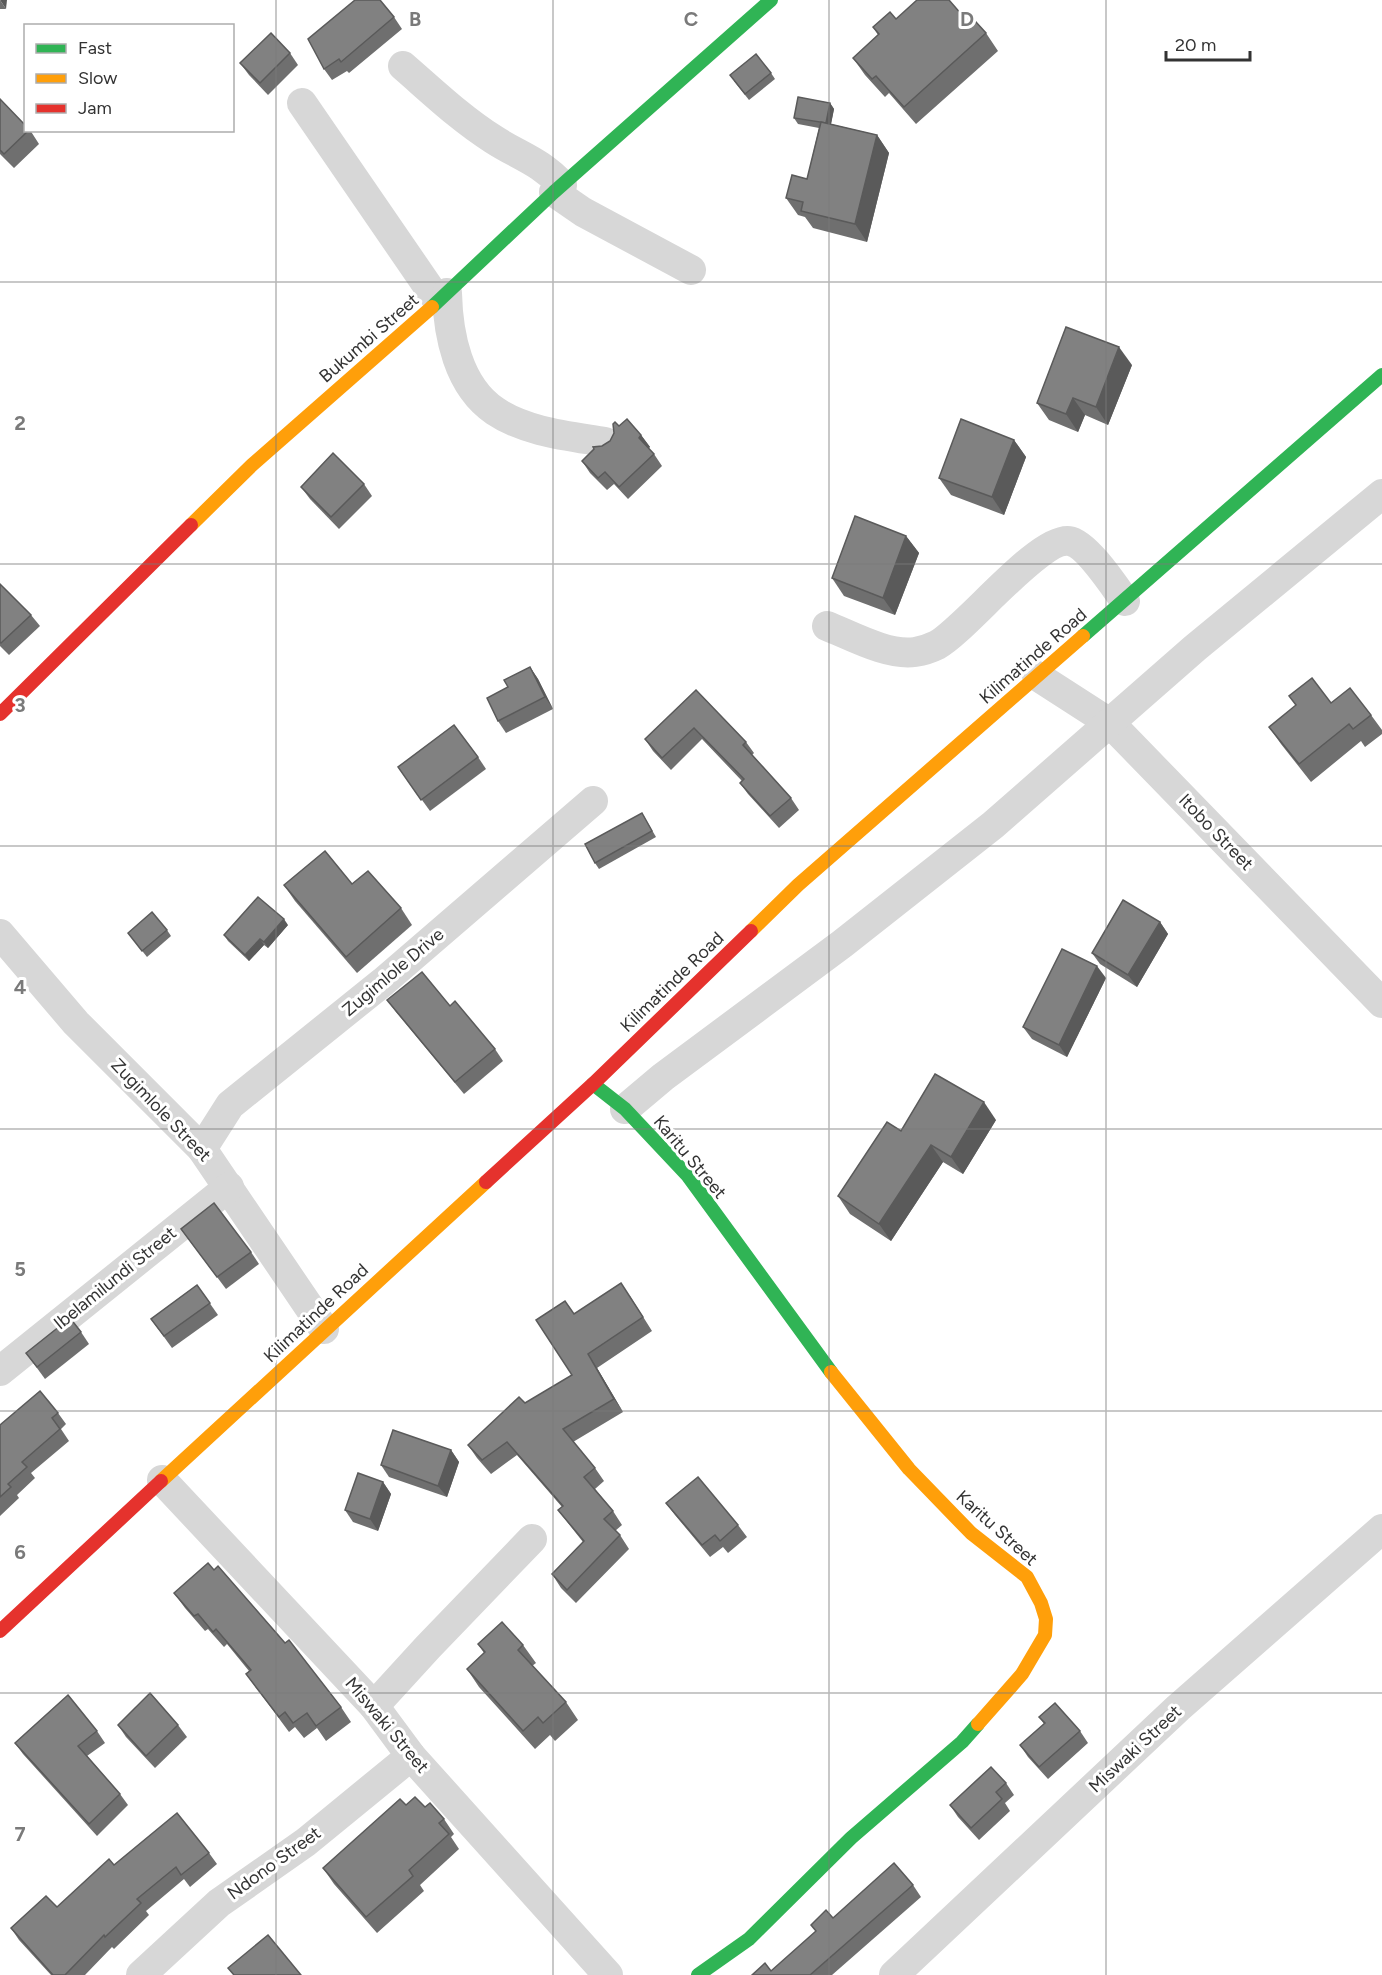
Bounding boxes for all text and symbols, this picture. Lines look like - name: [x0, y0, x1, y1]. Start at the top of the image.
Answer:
- text: B: [409, 7, 421, 31]
- text: C: [684, 7, 698, 31]
- text: D: [960, 7, 974, 31]
- legend: [24, 24, 234, 132]
- scale bar: [1166, 24, 1250, 62]
- text: 20 m: [1175, 34, 1216, 56]
- text: Fast: [78, 37, 112, 59]
- text: Slow: [78, 67, 117, 89]
- text: Jam: [78, 97, 112, 119]
- street label: Bukumbi Street: [315, 289, 423, 387]
- text: 2: [14, 411, 26, 435]
- street label: Kilimatinde Road: [975, 603, 1091, 709]
- text: 3: [14, 693, 26, 717]
- street label: Itobo Street: [1174, 789, 1258, 875]
- street label: Zugimlole Drive: [338, 923, 448, 1021]
- street label: Kilimatinde Road: [616, 927, 728, 1037]
- text: 4: [14, 975, 27, 999]
- street label: Zugimlole Street: [106, 1054, 216, 1166]
- street label: Karitu Street: [649, 1111, 731, 1203]
- street label: Ibelamilundi Street: [49, 1222, 181, 1334]
- text: 5: [14, 1257, 26, 1281]
- street label: Kilimatinde Road: [259, 1259, 373, 1367]
- street label: Karitu Street: [952, 1486, 1042, 1570]
- text: 6: [14, 1540, 26, 1564]
- street label: Miswaki Street: [340, 1672, 434, 1778]
- street label: Miswaki Street: [1084, 1700, 1186, 1798]
- text: 7: [14, 1822, 26, 1846]
- street label: Ndono Street: [223, 1822, 325, 1904]

